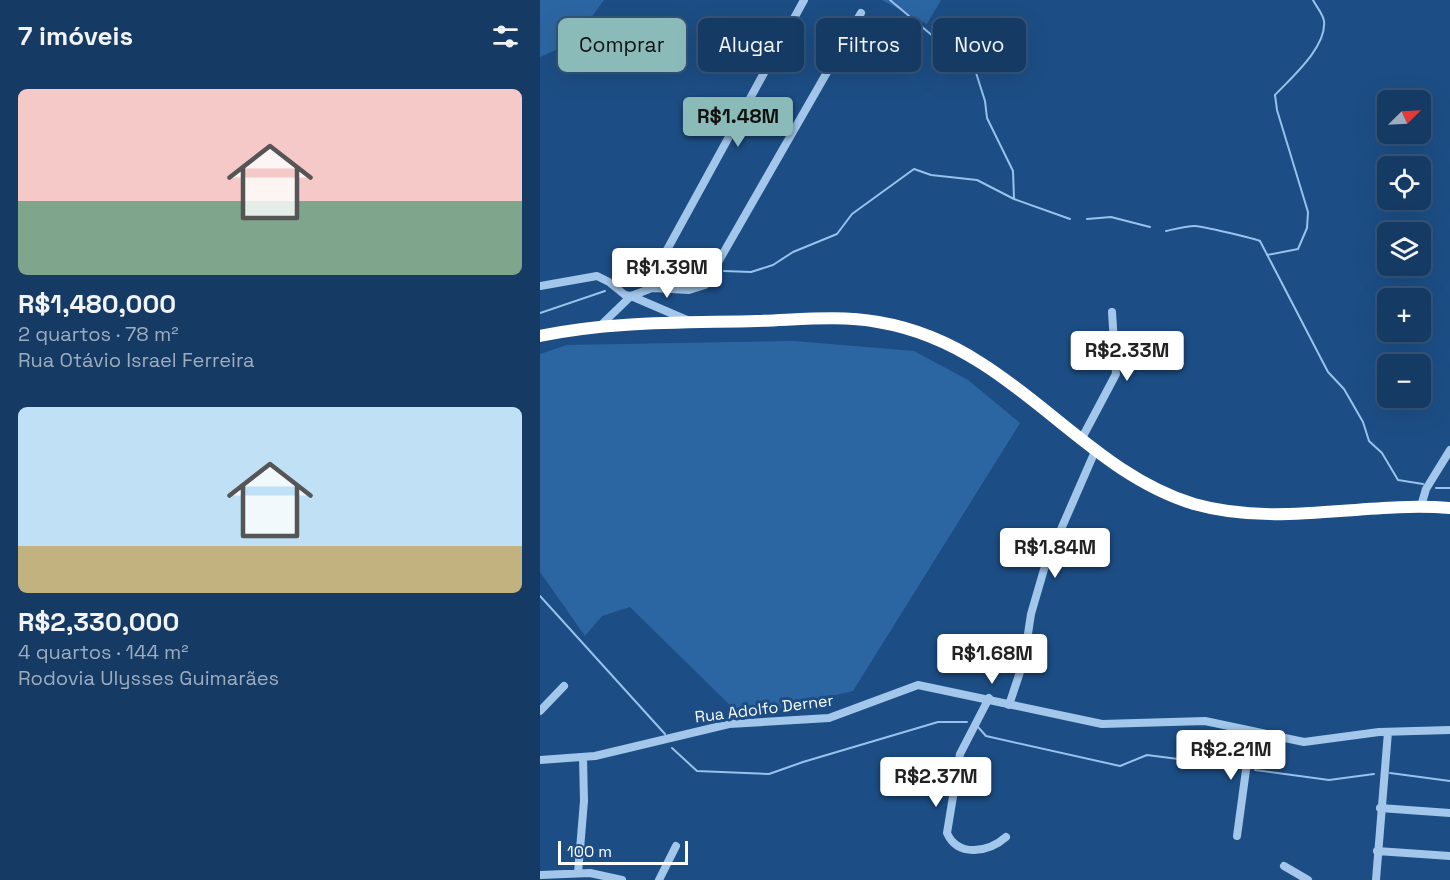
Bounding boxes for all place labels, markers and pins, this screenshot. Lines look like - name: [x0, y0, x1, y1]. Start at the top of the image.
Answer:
- pin: R$1.48M: [683, 97, 793, 148]
- pin: R$1.39M: [612, 248, 722, 299]
- pin: R$2.33M: [1072, 331, 1182, 382]
- pin: R$1.84M: [1000, 528, 1110, 579]
- pin: R$1.68M: [937, 634, 1047, 685]
- pin: R$2.21M: [1176, 730, 1286, 781]
- pin: R$2.37M: [881, 757, 991, 808]

